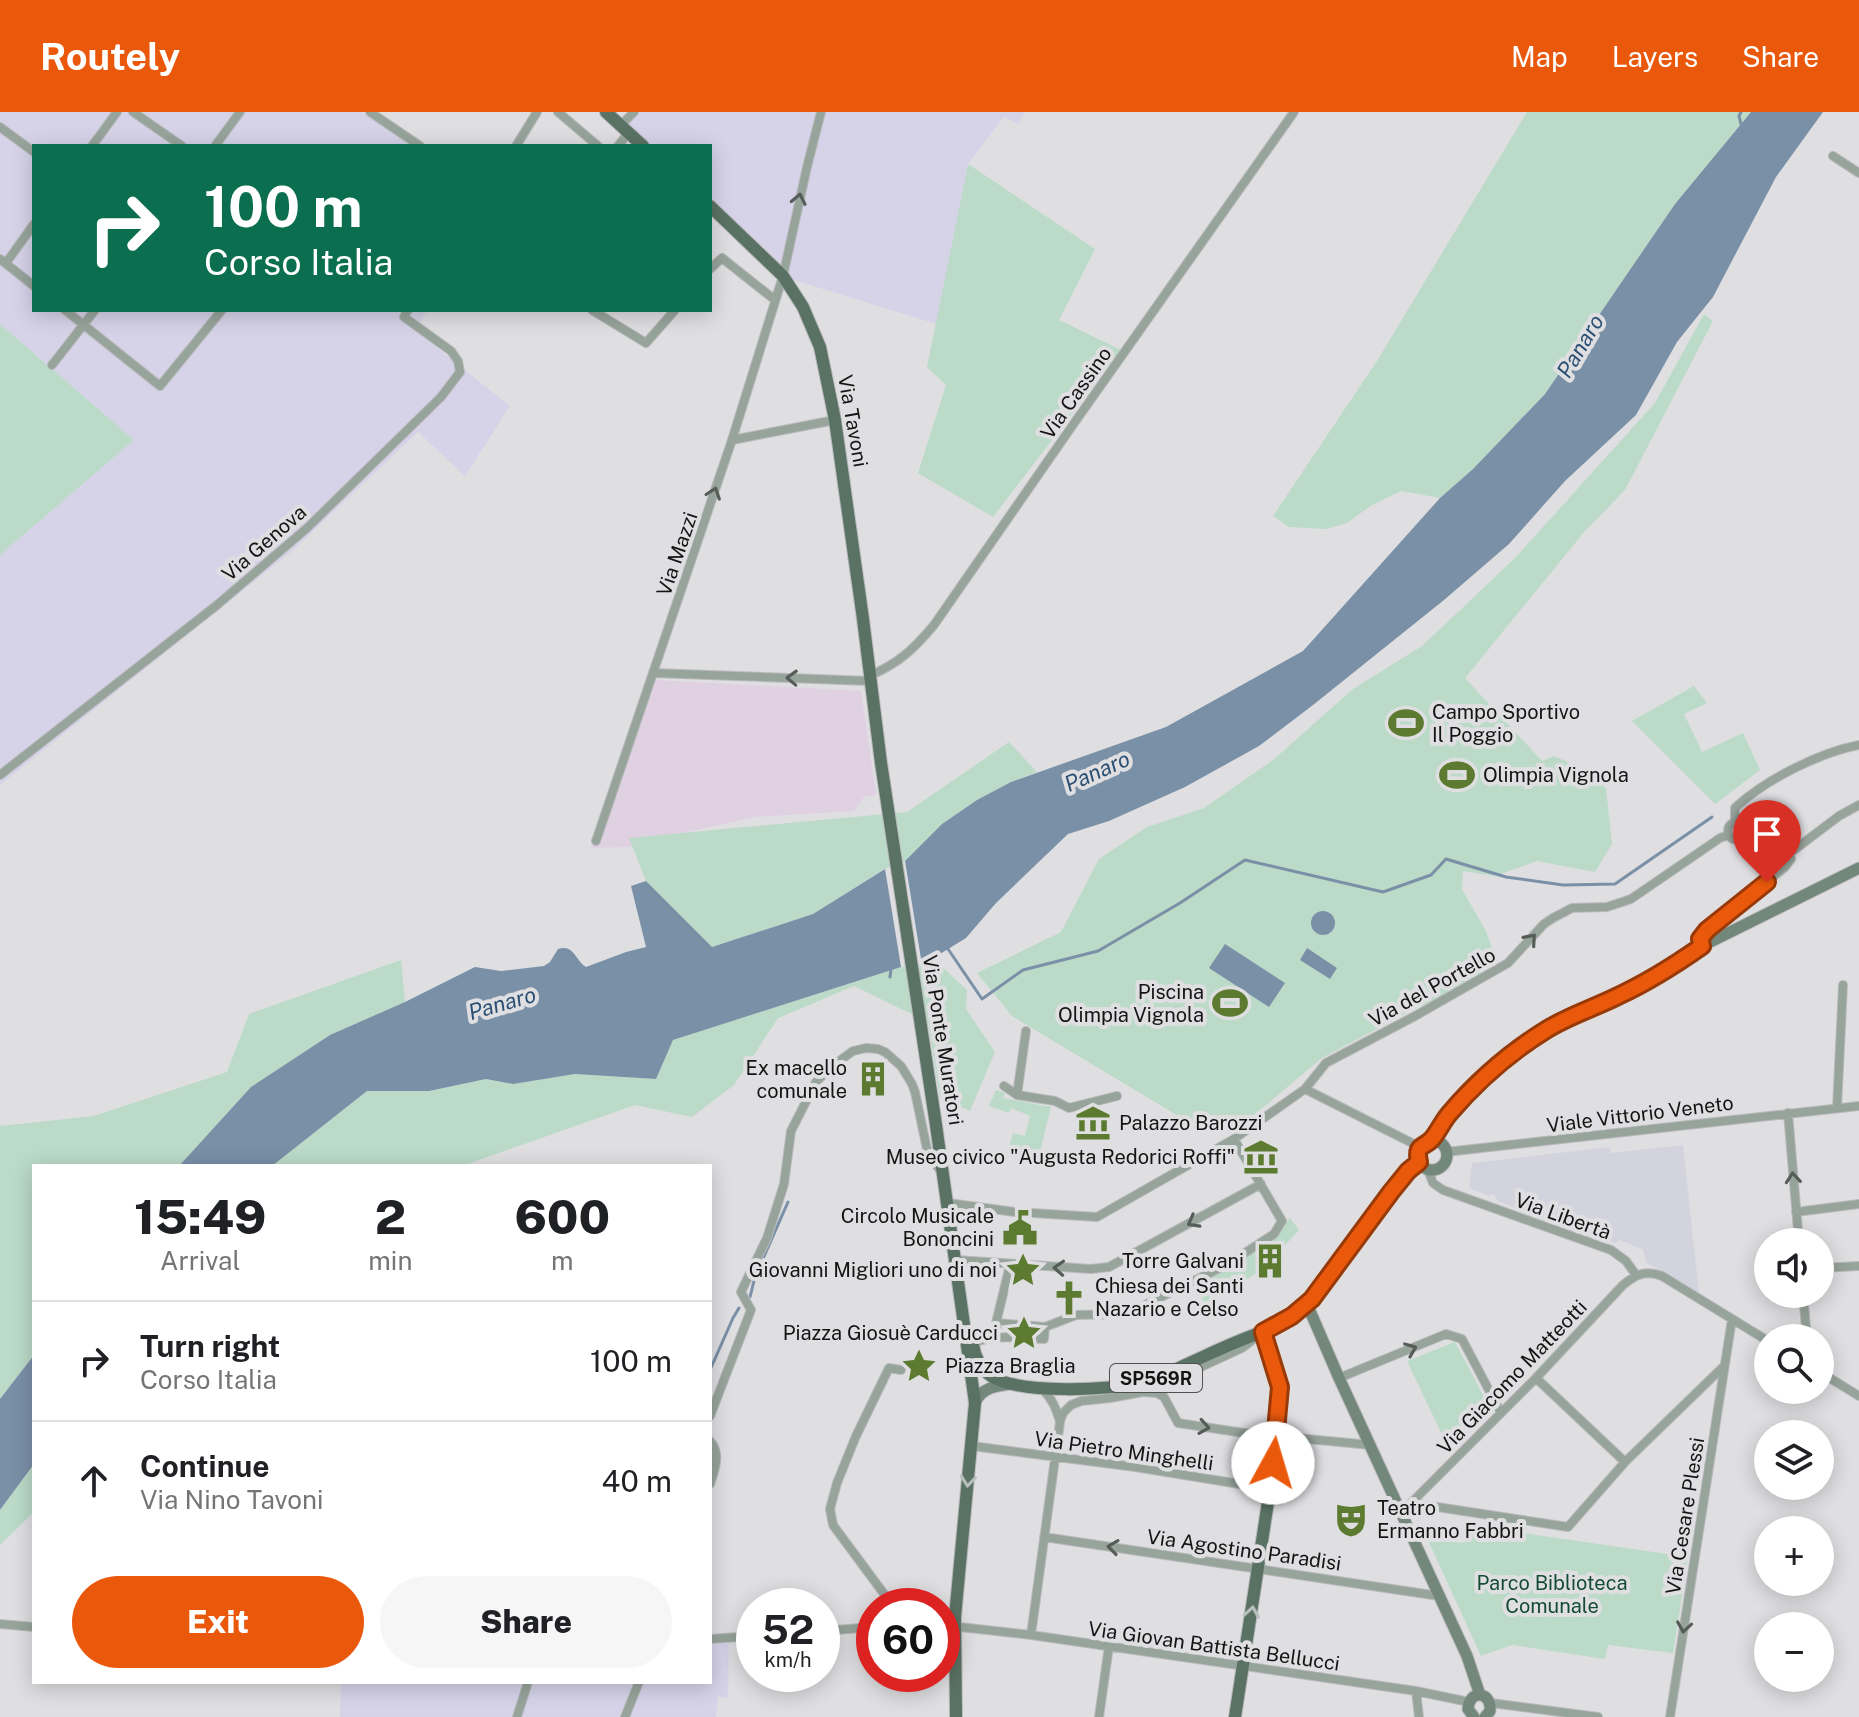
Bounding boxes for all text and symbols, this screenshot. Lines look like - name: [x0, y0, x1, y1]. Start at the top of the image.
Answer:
- text: Routely: [40, 34, 180, 79]
- text: Map: [1511, 40, 1568, 73]
- text: Layers: [1612, 40, 1698, 73]
- text: Share: [1742, 40, 1819, 73]
- text: 100 m: [204, 174, 363, 240]
- icon: right: [72, 176, 176, 280]
- one-way arrow: [790, 193, 807, 207]
- text: Corso Italia: [204, 241, 393, 283]
- water label: Panaro: [1551, 310, 1609, 382]
- street label: Via Cassino: [1035, 342, 1117, 444]
- street label: Via Tavoni: [833, 373, 873, 469]
- one-way arrow: [705, 487, 721, 501]
- street label: Via Genova: [217, 500, 311, 586]
- street label: Via Mazzi: [651, 509, 703, 599]
- one-way arrow: [785, 670, 798, 687]
- place label: Campo Sportivo Il Poggio: [1432, 700, 1580, 747]
- sports icon: Campo Sportivo Il Poggio: [1387, 704, 1425, 742]
- water label: Panaro: [1060, 745, 1134, 797]
- sports icon: Olimpia Vignola: [1438, 756, 1476, 794]
- place label: Olimpia Vignola: [1483, 763, 1629, 787]
- pin: [1733, 800, 1801, 882]
- icon: arrive: [1745, 812, 1789, 856]
- one-way arrow: [1521, 934, 1536, 949]
- street label: Via del Portello: [1364, 942, 1500, 1032]
- street label: Via Ponte Muratori: [918, 953, 968, 1127]
- place label: Piscina Olimpia Vignola: [1058, 980, 1204, 1027]
- water label: Panaro: [465, 981, 539, 1025]
- sports icon: Piscina Olimpia Vignola: [1211, 984, 1249, 1022]
- place label: Ex macello comunale: [746, 1056, 847, 1103]
- building icon: Ex macello comunale: [854, 1060, 892, 1098]
- street label: Viale Vittorio Veneto: [1545, 1091, 1735, 1137]
- museum icon: Palazzo Barozzi: [1074, 1104, 1112, 1142]
- place label: Palazzo Barozzi: [1119, 1111, 1263, 1135]
- museum icon: Museo civico "Augusta Redorici Roffi": [1242, 1138, 1280, 1176]
- place label: Museo civico "Augusta Redorici Roffi": [886, 1145, 1235, 1169]
- one-way arrow: [1785, 1171, 1802, 1184]
- text: 15:49: [134, 1188, 266, 1245]
- text: 2: [375, 1188, 406, 1245]
- text: 600: [514, 1188, 610, 1245]
- street label: Via Libertà: [1512, 1188, 1614, 1244]
- place label: Circolo Musicale Bononcini: [841, 1204, 994, 1251]
- public building icon: Circolo Musicale Bononcini: [1001, 1209, 1039, 1247]
- one-way arrow: [1187, 1212, 1201, 1227]
- map controls: [1754, 1228, 1834, 1692]
- button: sound: [1754, 1228, 1834, 1308]
- building icon: Torre Galvani: [1251, 1242, 1289, 1280]
- text: Arrival: [160, 1245, 240, 1276]
- text: min: [368, 1245, 412, 1276]
- text: m: [551, 1245, 573, 1276]
- place label: Torre Galvani: [1122, 1249, 1244, 1273]
- place icon: Giovanni Migliori uno di noi: [1004, 1251, 1042, 1289]
- place label: Giovanni Migliori uno di noi: [749, 1258, 997, 1282]
- one-way arrow: [1052, 1259, 1065, 1276]
- place label: Chiesa dei Santi Nazario e Celso: [1095, 1274, 1244, 1321]
- church icon: Chiesa dei Santi Nazario e Celso: [1050, 1279, 1088, 1317]
- street label: Via Giacomo Matteotti: [1432, 1295, 1592, 1459]
- place icon: Piazza Giosuè Carducci: [1005, 1314, 1043, 1352]
- place label: Piazza Giosuè Carducci: [783, 1321, 998, 1345]
- button: search: [1754, 1324, 1834, 1404]
- text: Turn right: [140, 1328, 280, 1364]
- icon: right: [72, 1339, 116, 1383]
- one-way arrow: [1403, 1342, 1417, 1358]
- text: 100 m: [590, 1343, 672, 1379]
- place icon: Piazza Braglia: [900, 1347, 938, 1385]
- place label: Piazza Braglia: [945, 1354, 1076, 1378]
- text: Corso Italia: [140, 1364, 277, 1395]
- road number: SP569R: [1110, 1364, 1202, 1392]
- one-way arrow: [1197, 1418, 1210, 1435]
- button: layers: [1754, 1420, 1834, 1500]
- position arrow: [1231, 1421, 1315, 1505]
- street label: Via Pietro Minghelli: [1033, 1427, 1215, 1475]
- street label: Via Cesare Plessi: [1661, 1436, 1709, 1596]
- text: Continue: [140, 1448, 270, 1484]
- icon: ahead: [72, 1459, 116, 1503]
- text: 40 m: [602, 1463, 672, 1499]
- one-way arrow: [960, 1475, 977, 1488]
- text: Via Nino Tavoni: [140, 1484, 324, 1515]
- place label: Teatro Ermanno Fabbri: [1377, 1496, 1524, 1543]
- theatre icon: Teatro Ermanno Fabbri: [1332, 1501, 1370, 1539]
- button: +: [1754, 1516, 1834, 1596]
- street label: Via Agostino Paradisi: [1145, 1524, 1343, 1576]
- one-way arrow: [1106, 1539, 1120, 1556]
- park label: Parco Biblioteca Comunale: [1477, 1571, 1627, 1618]
- button: Exit: [72, 1576, 364, 1668]
- button: Share: [380, 1576, 672, 1668]
- speed limit sign: 60: [856, 1588, 960, 1692]
- one-way arrow: [1243, 1605, 1260, 1619]
- text: 52: [762, 1606, 814, 1653]
- button: −: [1754, 1612, 1834, 1692]
- street label: Via Giovan Battista Bellucci: [1087, 1616, 1341, 1676]
- one-way arrow: [1676, 1621, 1693, 1634]
- text: km/h: [764, 1648, 812, 1672]

